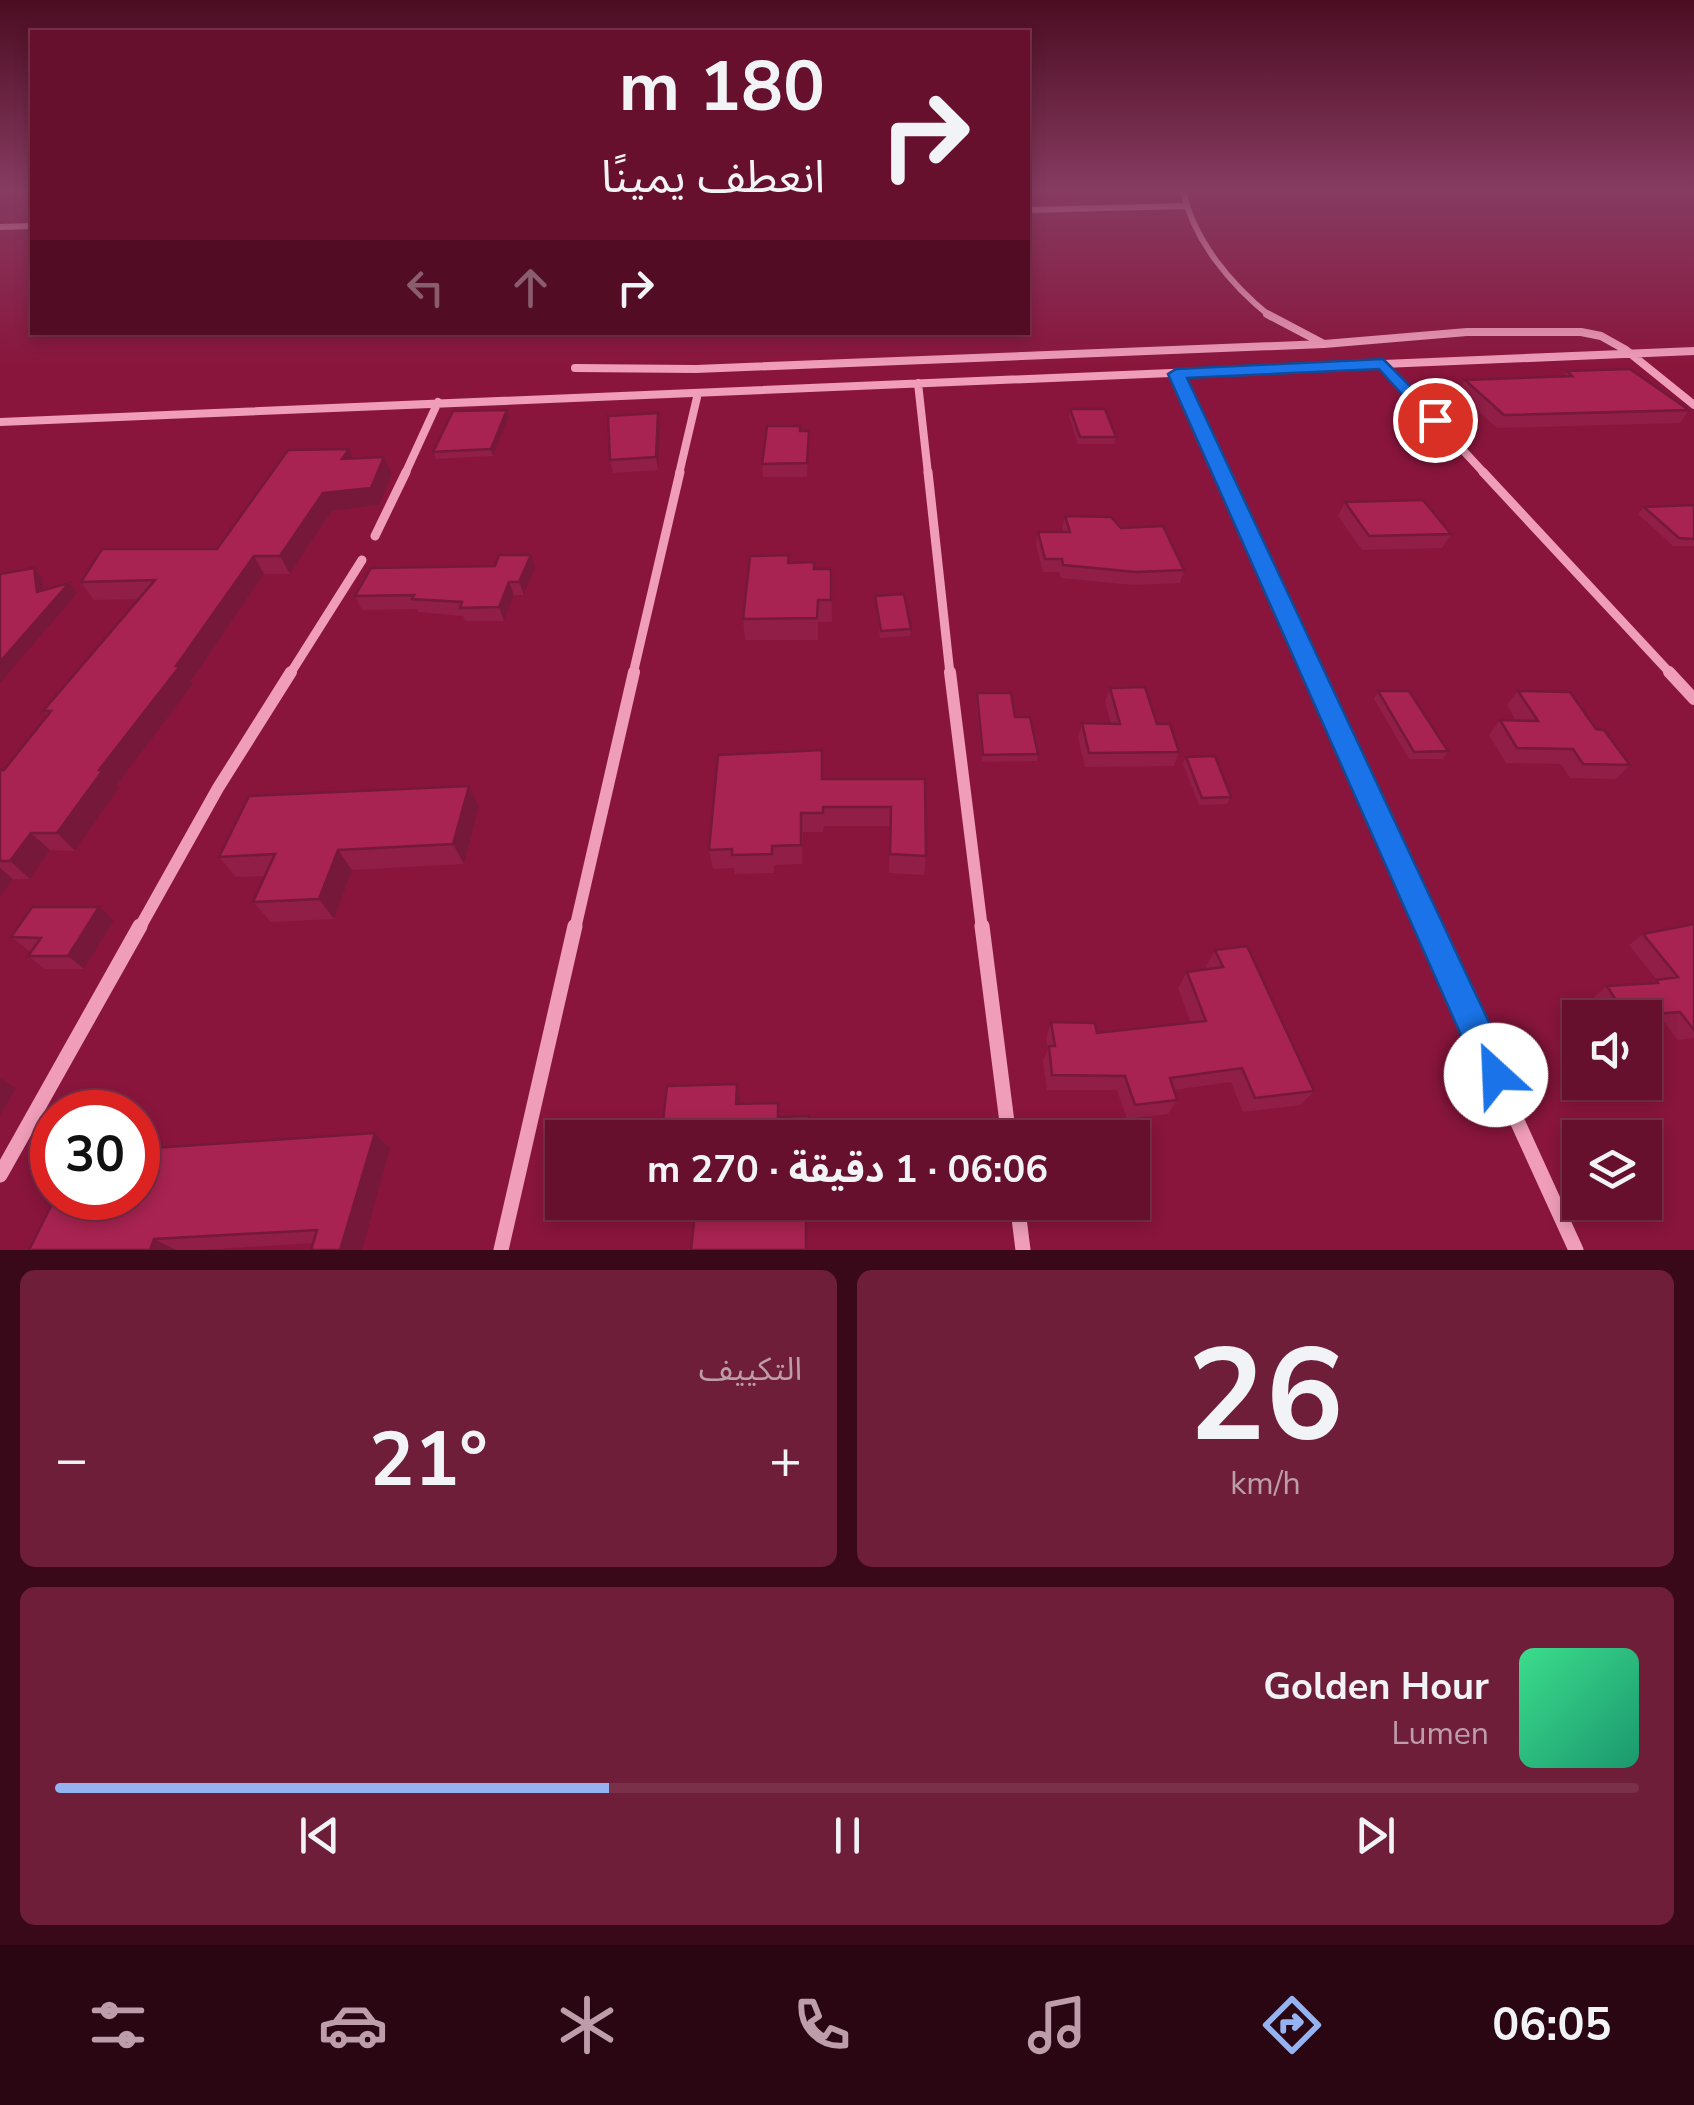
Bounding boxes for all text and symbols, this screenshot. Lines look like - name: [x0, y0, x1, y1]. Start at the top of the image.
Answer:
- text: 180 m: [619, 39, 825, 135]
- icon: right: [860, 70, 990, 200]
- text: انعطف يمينًا: [601, 147, 825, 208]
- icon: left: [398, 260, 453, 315]
- icon: ahead: [503, 260, 558, 315]
- icon: right: [608, 260, 663, 315]
- pin: [1393, 378, 1478, 463]
- icon: arrive: [1408, 393, 1463, 448]
- map controls: [1562, 1000, 1662, 1220]
- button: sound: [1562, 1000, 1662, 1100]
- position arrow: [1444, 1023, 1548, 1127]
- speed limit sign: 30: [30, 1090, 160, 1220]
- button: layers: [1562, 1120, 1662, 1220]
- text: 06:06 · 1 دقيقة · 270 m: [647, 1144, 1048, 1195]
- text: 26: [1188, 1308, 1344, 1485]
- text: التكييف: [699, 1348, 802, 1391]
- text: 21°: [369, 1409, 488, 1511]
- text: −: [55, 1422, 88, 1497]
- text: +: [769, 1422, 802, 1497]
- text: km/h: [1230, 1462, 1301, 1505]
- text: Golden Hour: [1263, 1661, 1489, 1712]
- text: Lumen: [1391, 1712, 1489, 1755]
- icon: previous: [292, 1808, 347, 1863]
- icon: pause: [820, 1808, 875, 1863]
- icon: next: [1348, 1808, 1403, 1863]
- icon: filters: [83, 1990, 153, 2060]
- icon: car: [318, 1990, 388, 2060]
- icon: climate: [552, 1990, 622, 2060]
- icon: phone: [787, 1990, 857, 2060]
- icon: music: [1022, 1990, 1092, 2060]
- icon: directions: [1257, 1990, 1327, 2060]
- text: 06:05: [1492, 1995, 1612, 2056]

